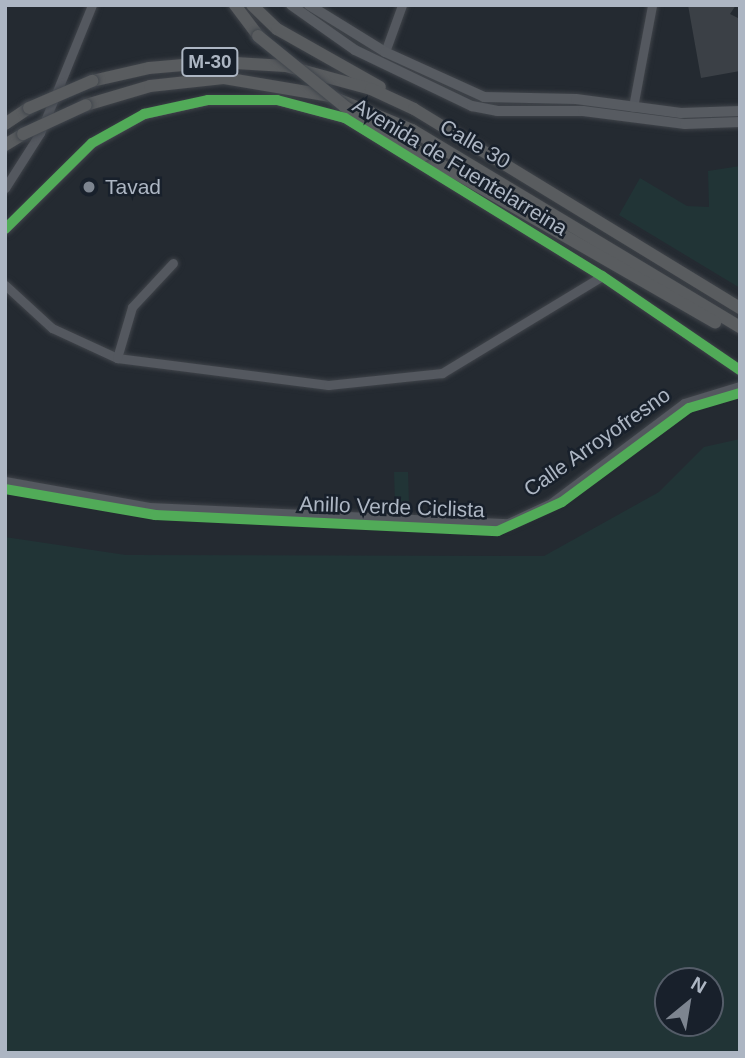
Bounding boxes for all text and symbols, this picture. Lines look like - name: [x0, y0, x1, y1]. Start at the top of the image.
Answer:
- road number: M-30: [180, 46, 240, 78]
- street label: Avenida de Fuentelarreina: [348, 93, 572, 241]
- street label: Calle 30: [435, 114, 515, 174]
- place label: Tavad: [105, 174, 161, 200]
- marker: Tavad: [79, 177, 99, 197]
- street label: Calle Arroyofresno: [519, 382, 675, 502]
- street label: Anillo Verde Ciclista: [299, 491, 485, 523]
- north arrow: [654, 967, 724, 1037]
- text: N: [688, 973, 710, 998]

